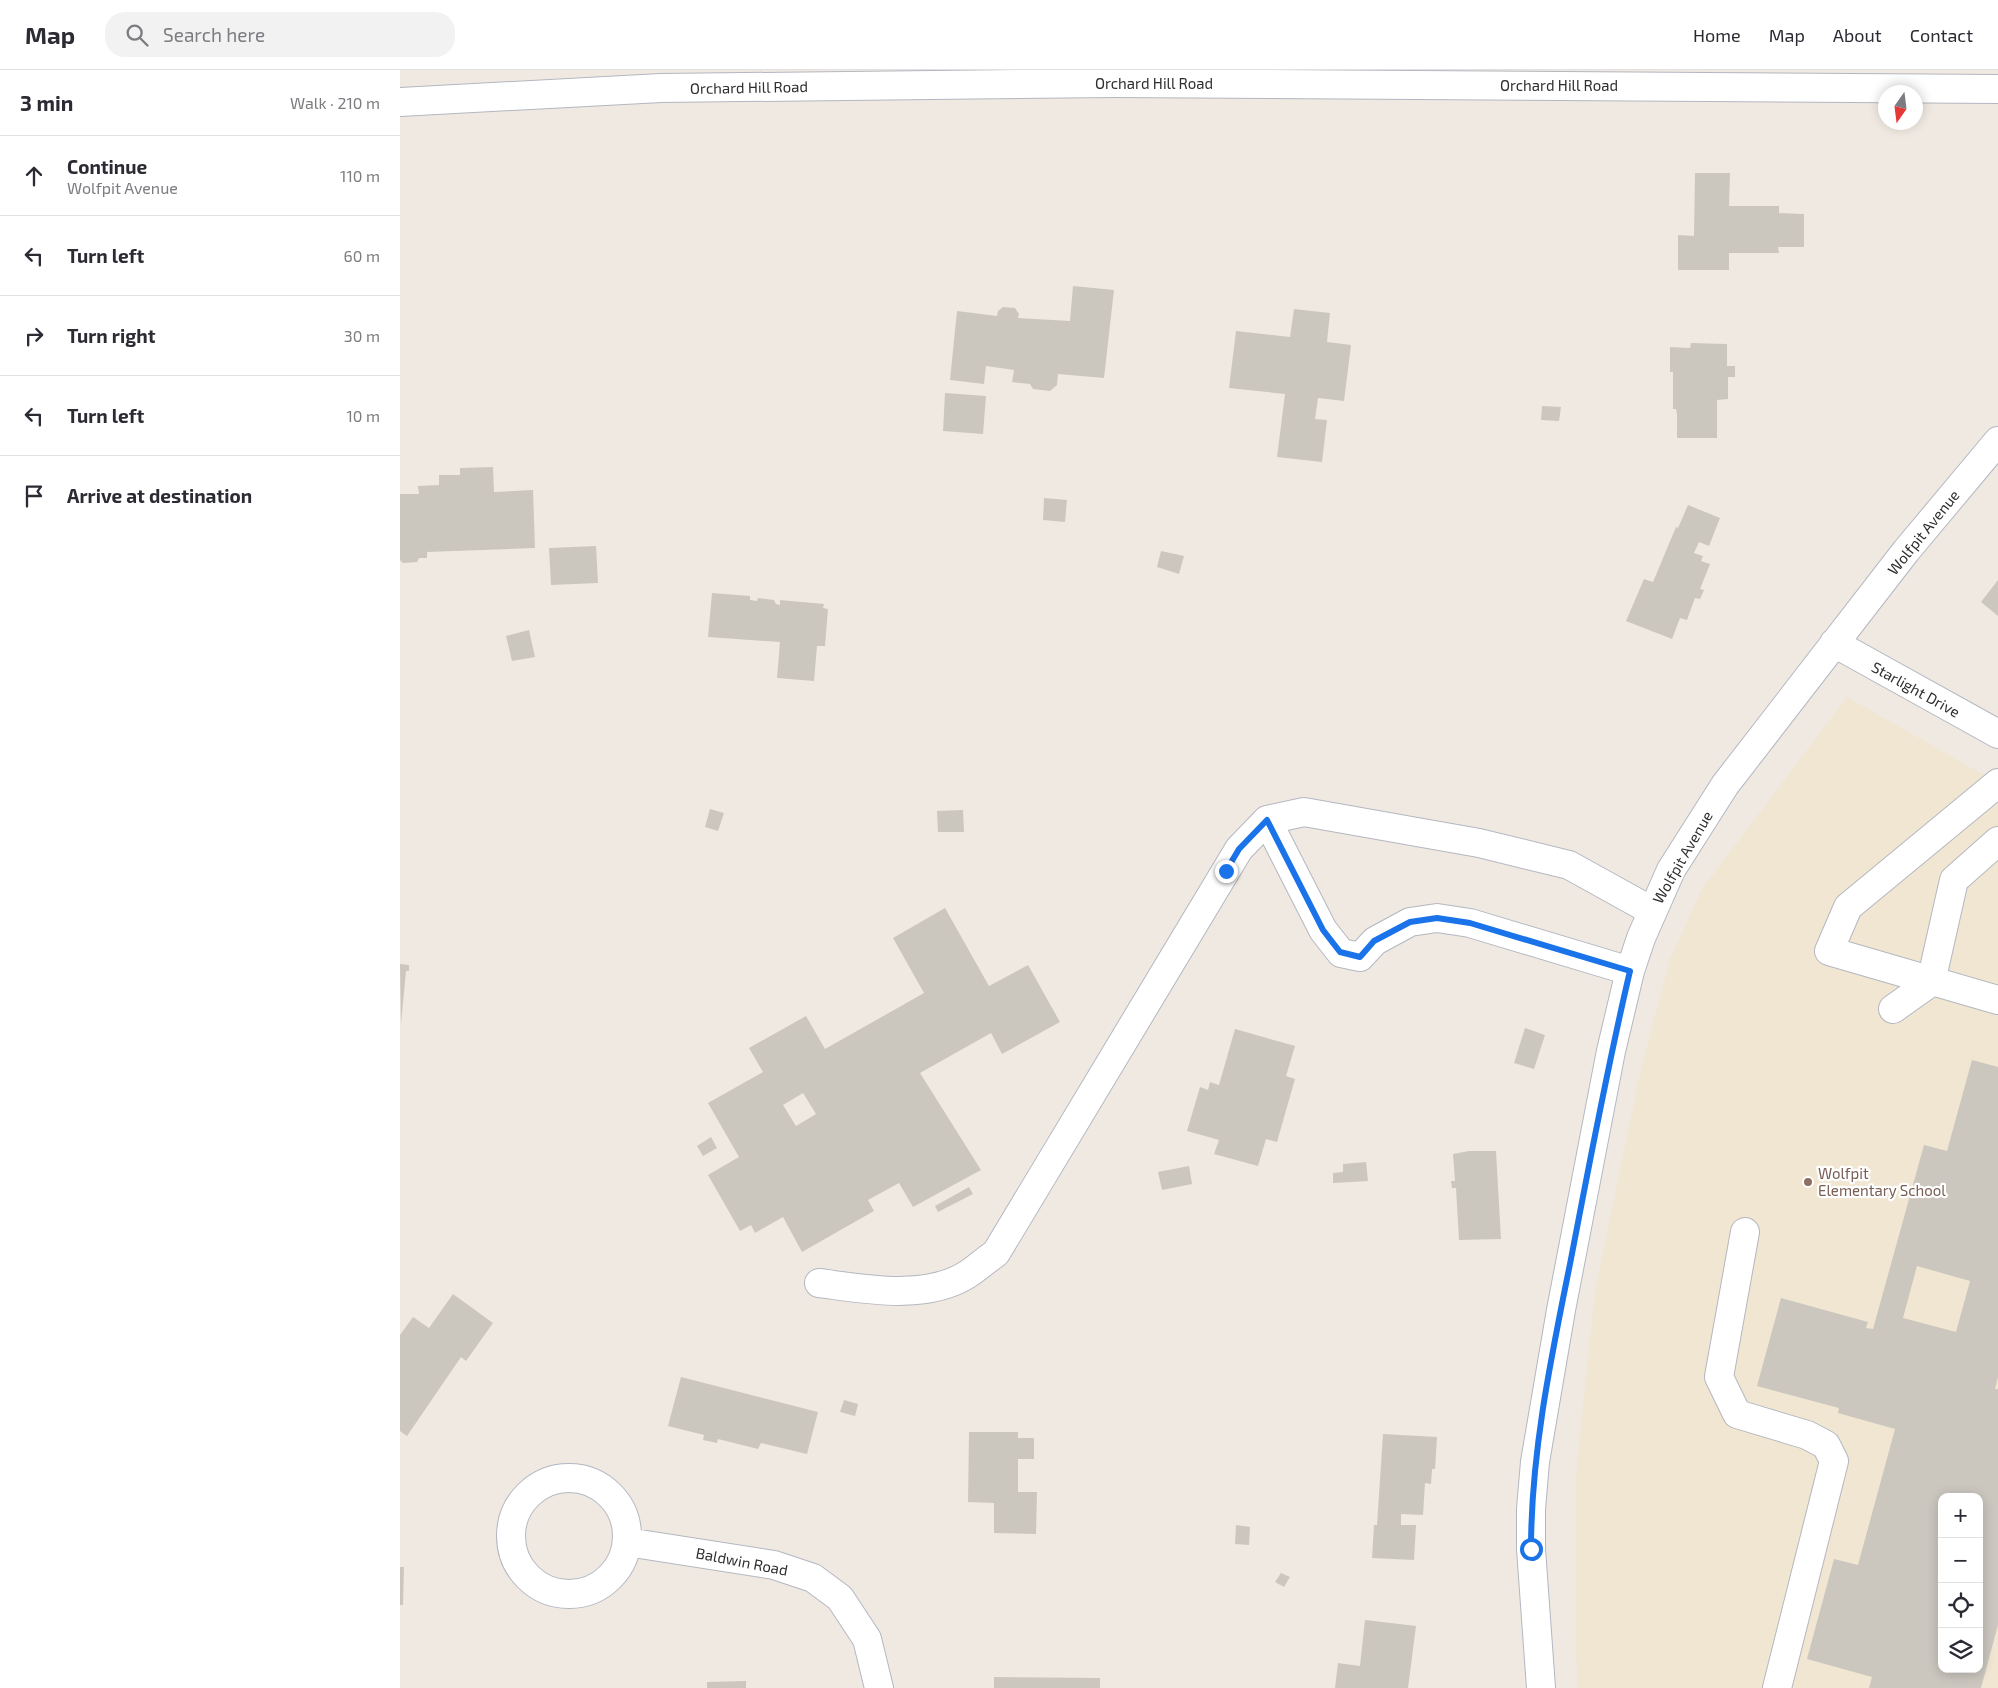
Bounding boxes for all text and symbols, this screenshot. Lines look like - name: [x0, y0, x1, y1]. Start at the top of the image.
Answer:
- search box: [105, 12, 455, 57]
- text: Map: [25, 20, 75, 49]
- icon: search: [123, 21, 151, 49]
- text: Search here: [163, 23, 265, 46]
- text: Home: [1693, 24, 1741, 46]
- text: Map: [1769, 24, 1805, 46]
- text: About: [1833, 24, 1882, 46]
- text: Contact: [1910, 24, 1973, 46]
- street label: Orchard Hill Road: [1095, 74, 1213, 92]
- street label: Orchard Hill Road: [1500, 76, 1618, 94]
- street label: Orchard Hill Road: [690, 77, 808, 97]
- north arrow: [1878, 85, 1923, 130]
- text: 3 min: [20, 90, 73, 115]
- text: Walk · 210 m: [290, 93, 380, 112]
- text: Continue: [67, 155, 147, 178]
- icon: ahead: [20, 162, 48, 190]
- text: 110 m: [340, 166, 380, 185]
- text: Wolfpit Avenue: [67, 178, 178, 197]
- icon: left: [20, 242, 48, 270]
- text: Turn left: [67, 244, 144, 267]
- text: 60 m: [344, 246, 380, 265]
- icon: right: [20, 322, 48, 350]
- text: Turn right: [67, 324, 155, 347]
- text: 30 m: [344, 326, 380, 345]
- icon: left: [20, 402, 48, 430]
- text: Turn left: [67, 404, 144, 427]
- text: 10 m: [346, 406, 380, 425]
- icon: arrive: [20, 482, 48, 510]
- text: Arrive at destination: [67, 484, 252, 507]
- street label: Wolfpit Avenue: [1883, 486, 1963, 578]
- street label: Starlight Drive: [1869, 657, 1963, 721]
- street label: Wolfpit Avenue: [1648, 807, 1716, 907]
- route end: [1215, 860, 1238, 883]
- place label: Wolfpit Elementary School: [1818, 1164, 1946, 1199]
- marker: Wolfpit Elementary School: [1802, 1176, 1814, 1188]
- map controls: [1938, 1493, 1983, 1673]
- button: +: [1938, 1493, 1983, 1538]
- route start: [1520, 1538, 1543, 1561]
- button: −: [1938, 1538, 1983, 1583]
- street label: Baldwin Road: [694, 1543, 790, 1579]
- button: locate: [1938, 1583, 1983, 1628]
- button: layers: [1938, 1628, 1983, 1673]

